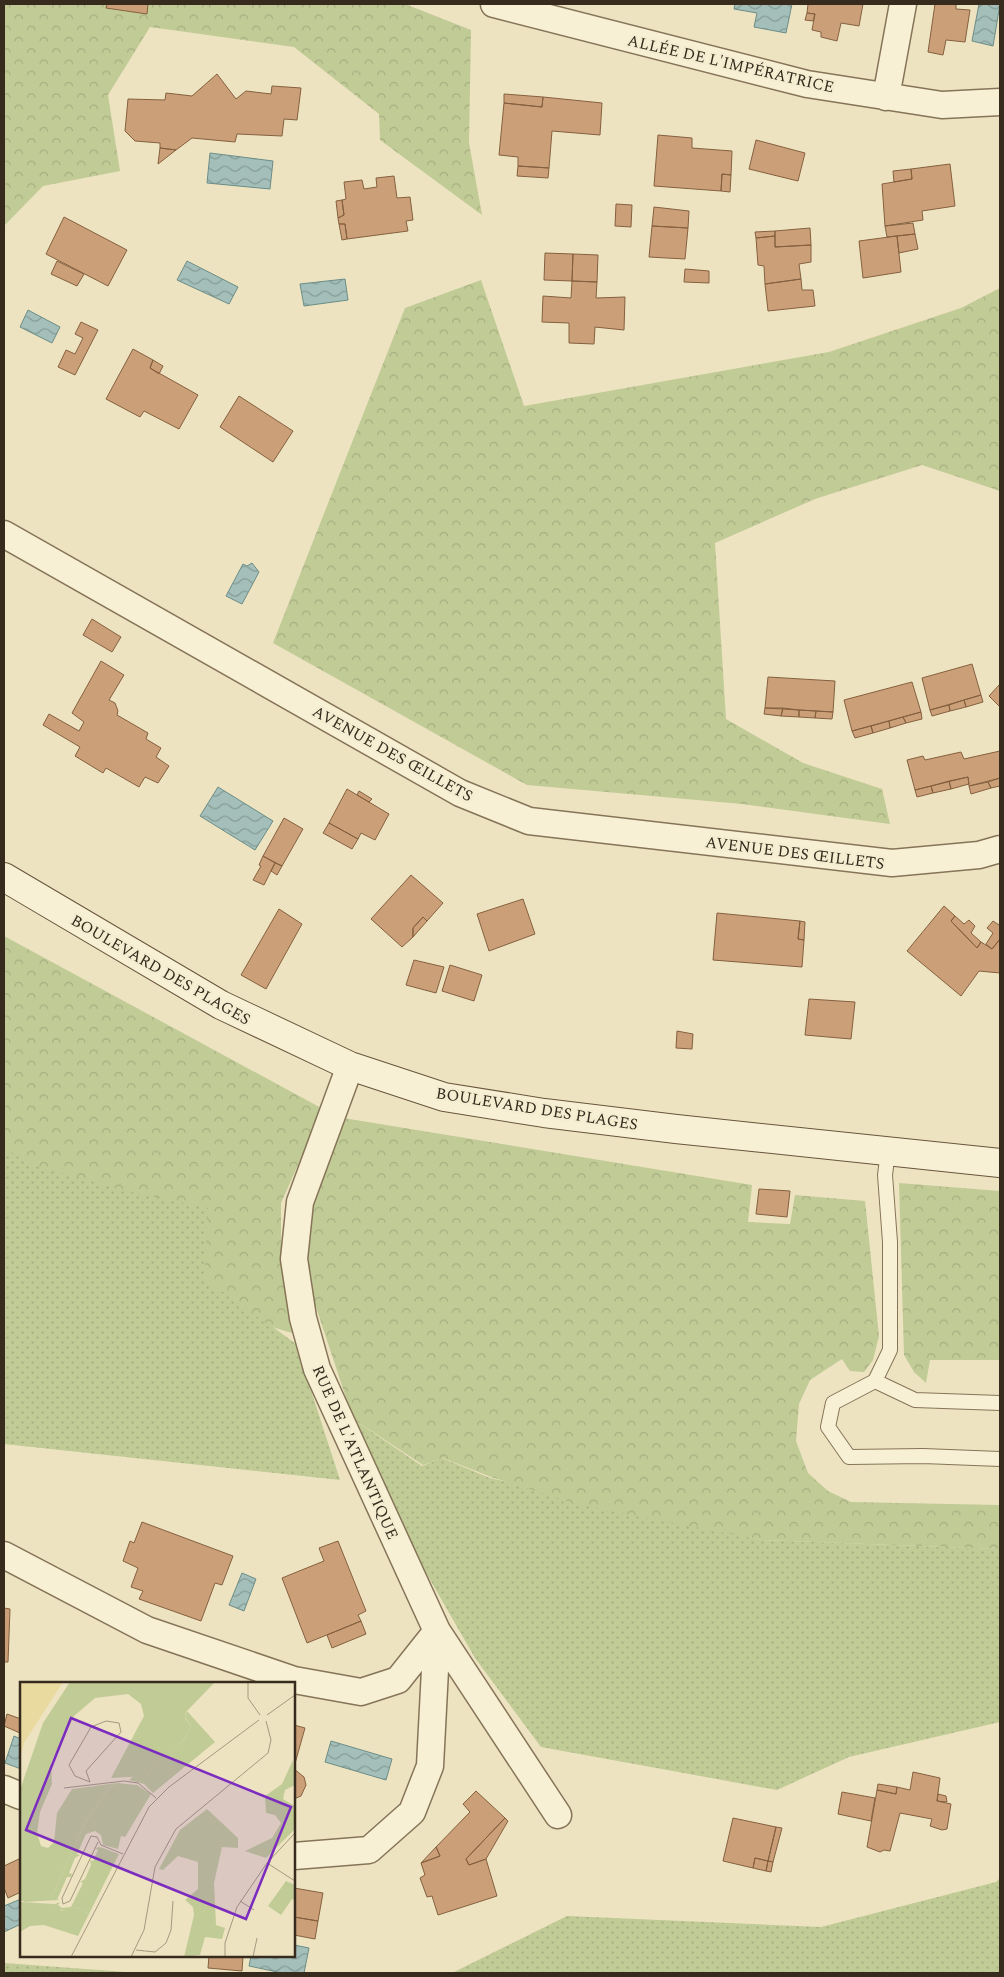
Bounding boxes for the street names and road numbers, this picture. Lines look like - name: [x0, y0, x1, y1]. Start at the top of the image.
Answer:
- street label: ALLÉE DE L'IMPÉRATRICE: [625, 28, 837, 99]
- street label: AVENUE DES ŒILLETS: [308, 700, 477, 808]
- street label: AVENUE DES ŒILLETS: [704, 830, 886, 876]
- street label: BOULEVARD DES PLAGES: [66, 908, 255, 1031]
- street label: BOULEVARD DES PLAGES: [434, 1081, 639, 1137]
- street label: RUE DE L'ATLANTIQUE: [306, 1361, 404, 1543]

